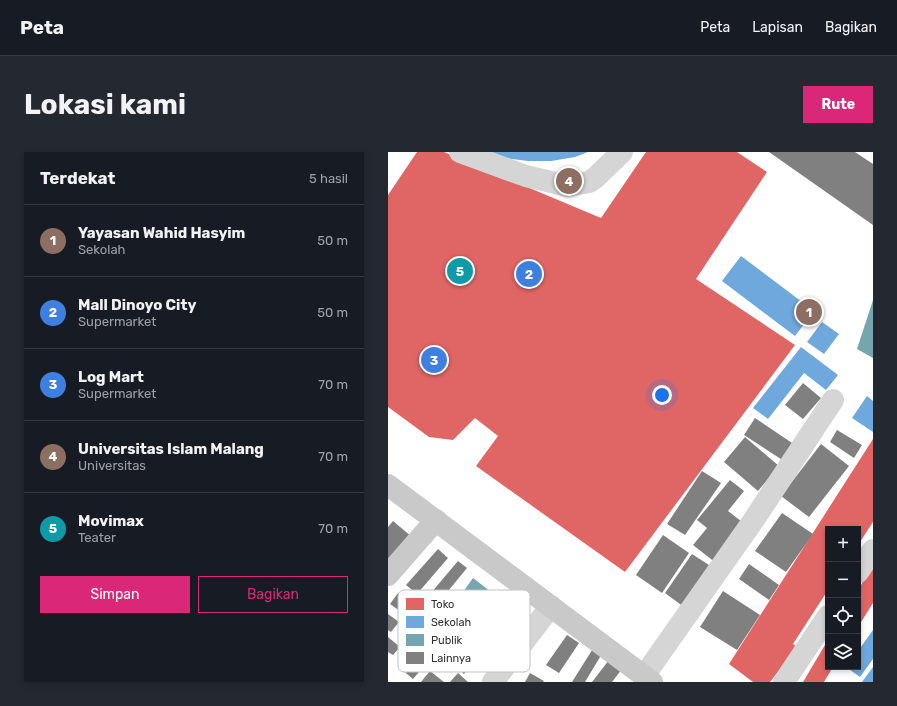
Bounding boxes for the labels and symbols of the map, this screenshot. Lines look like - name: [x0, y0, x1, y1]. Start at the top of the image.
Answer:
- pin: 4: [556, 166, 582, 196]
- pin: 5: [447, 256, 473, 286]
- pin: 2: [516, 259, 542, 289]
- pin: 1: [796, 297, 822, 327]
- pin: 3: [421, 345, 447, 375]
- your location: [652, 385, 672, 405]
- legend: [398, 590, 530, 672]
- text: Toko: [431, 598, 454, 611]
- text: Sekolah: [431, 616, 471, 629]
- text: Publik: [431, 634, 463, 647]
- text: Lainnya: [431, 652, 471, 665]

